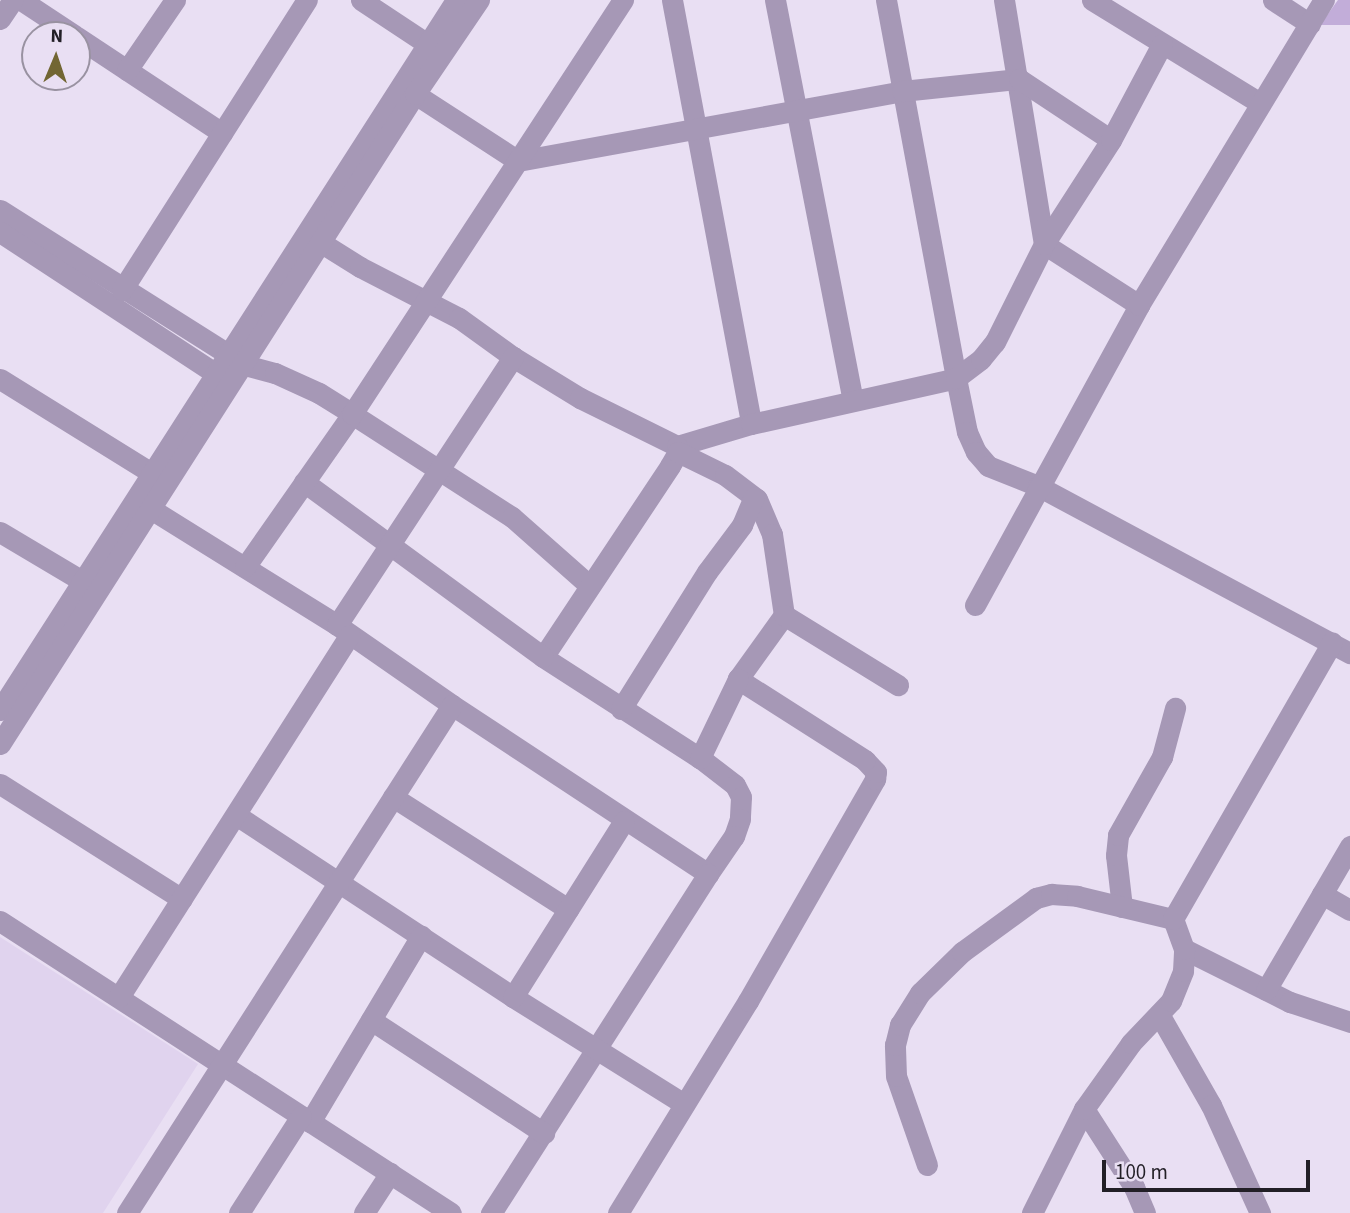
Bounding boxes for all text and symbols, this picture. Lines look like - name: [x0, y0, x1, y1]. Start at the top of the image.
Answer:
- north arrow: [21, 21, 91, 91]
- text: N: [50, 23, 63, 50]
- scale bar: [1105, 1146, 1313, 1190]
- text: 100 m: [1115, 1157, 1168, 1187]

